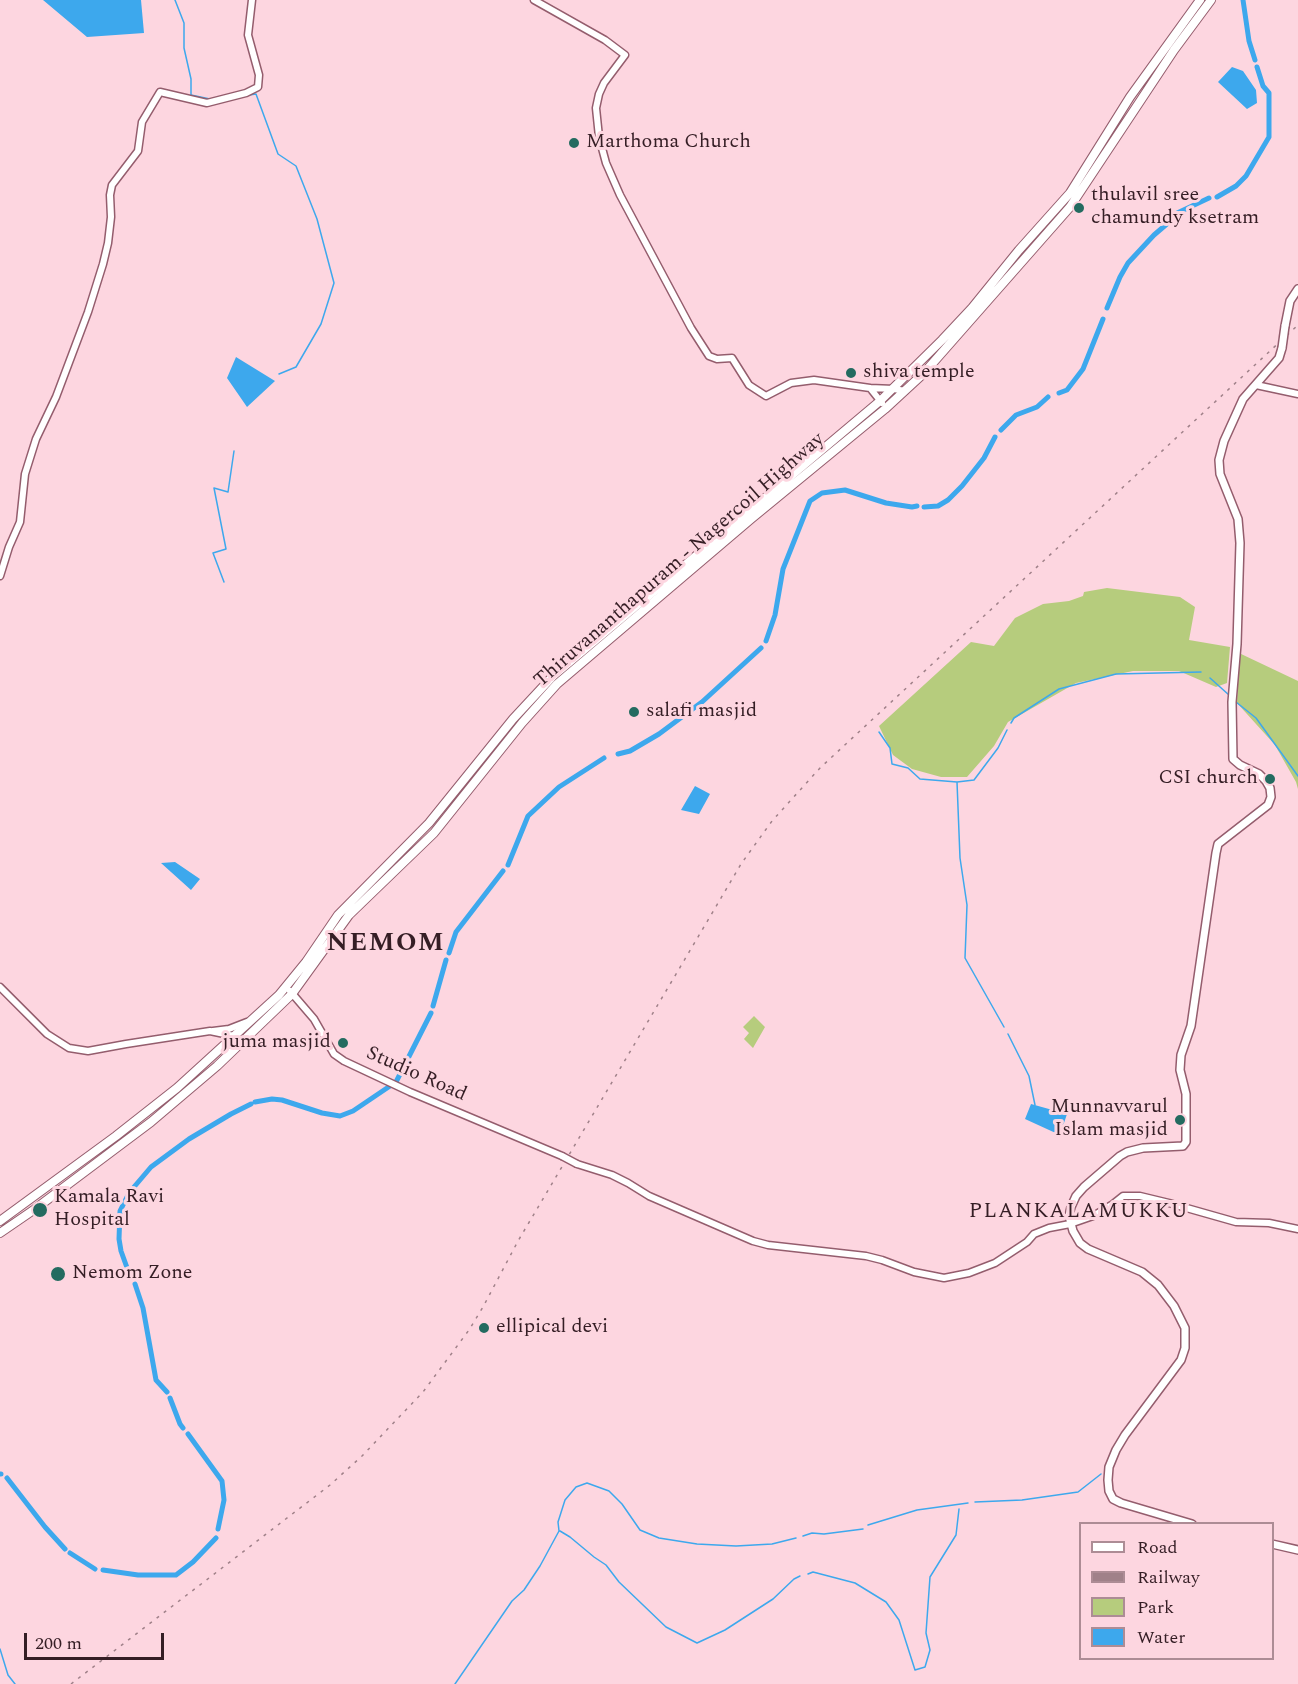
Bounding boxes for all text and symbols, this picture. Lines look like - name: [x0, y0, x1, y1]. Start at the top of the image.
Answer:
- place label: Marthoma Church: [586, 131, 751, 155]
- marker: Marthoma Church: [567, 136, 581, 150]
- place label: thulavil sree chamundy ksetram: [1091, 184, 1259, 231]
- marker: thulavil sree chamundy ksetram: [1072, 201, 1086, 215]
- place label: shiva temple: [863, 361, 975, 385]
- marker: shiva temple: [844, 366, 858, 380]
- street label: Thiruvananthapuram - Nagercoil Highway: [530, 428, 830, 694]
- place label: salafi masjid: [646, 700, 757, 724]
- marker: salafi masjid: [627, 705, 641, 719]
- place label: CSI church: [1158, 767, 1258, 791]
- marker: CSI church: [1263, 772, 1277, 786]
- district label: NEMOM: [327, 929, 445, 961]
- place label: juma masjid: [222, 1031, 331, 1055]
- marker: juma masjid: [336, 1036, 350, 1050]
- street label: Studio Road: [362, 1042, 470, 1108]
- place label: Munnavvarul Islam masjid: [1051, 1096, 1168, 1143]
- marker: Munnavvarul Islam masjid: [1173, 1113, 1187, 1127]
- place label: Kamala Ravi Hospital: [54, 1186, 164, 1233]
- district label: PLANKALAMUKKU: [969, 1200, 1189, 1226]
- marker: Kamala Ravi Hospital: [31, 1201, 49, 1219]
- place label: Nemom Zone: [72, 1262, 192, 1286]
- marker: Nemom Zone: [49, 1265, 67, 1283]
- place label: ellipical devi: [496, 1316, 608, 1340]
- marker: ellipical devi: [477, 1321, 491, 1335]
- legend: [1079, 1522, 1274, 1660]
- text: Road: [1137, 1534, 1178, 1561]
- text: Railway: [1137, 1564, 1200, 1591]
- text: Park: [1137, 1594, 1174, 1621]
- scale bar: [27, 1621, 166, 1659]
- text: Water: [1137, 1624, 1185, 1651]
- text: 200 m: [35, 1630, 82, 1657]

